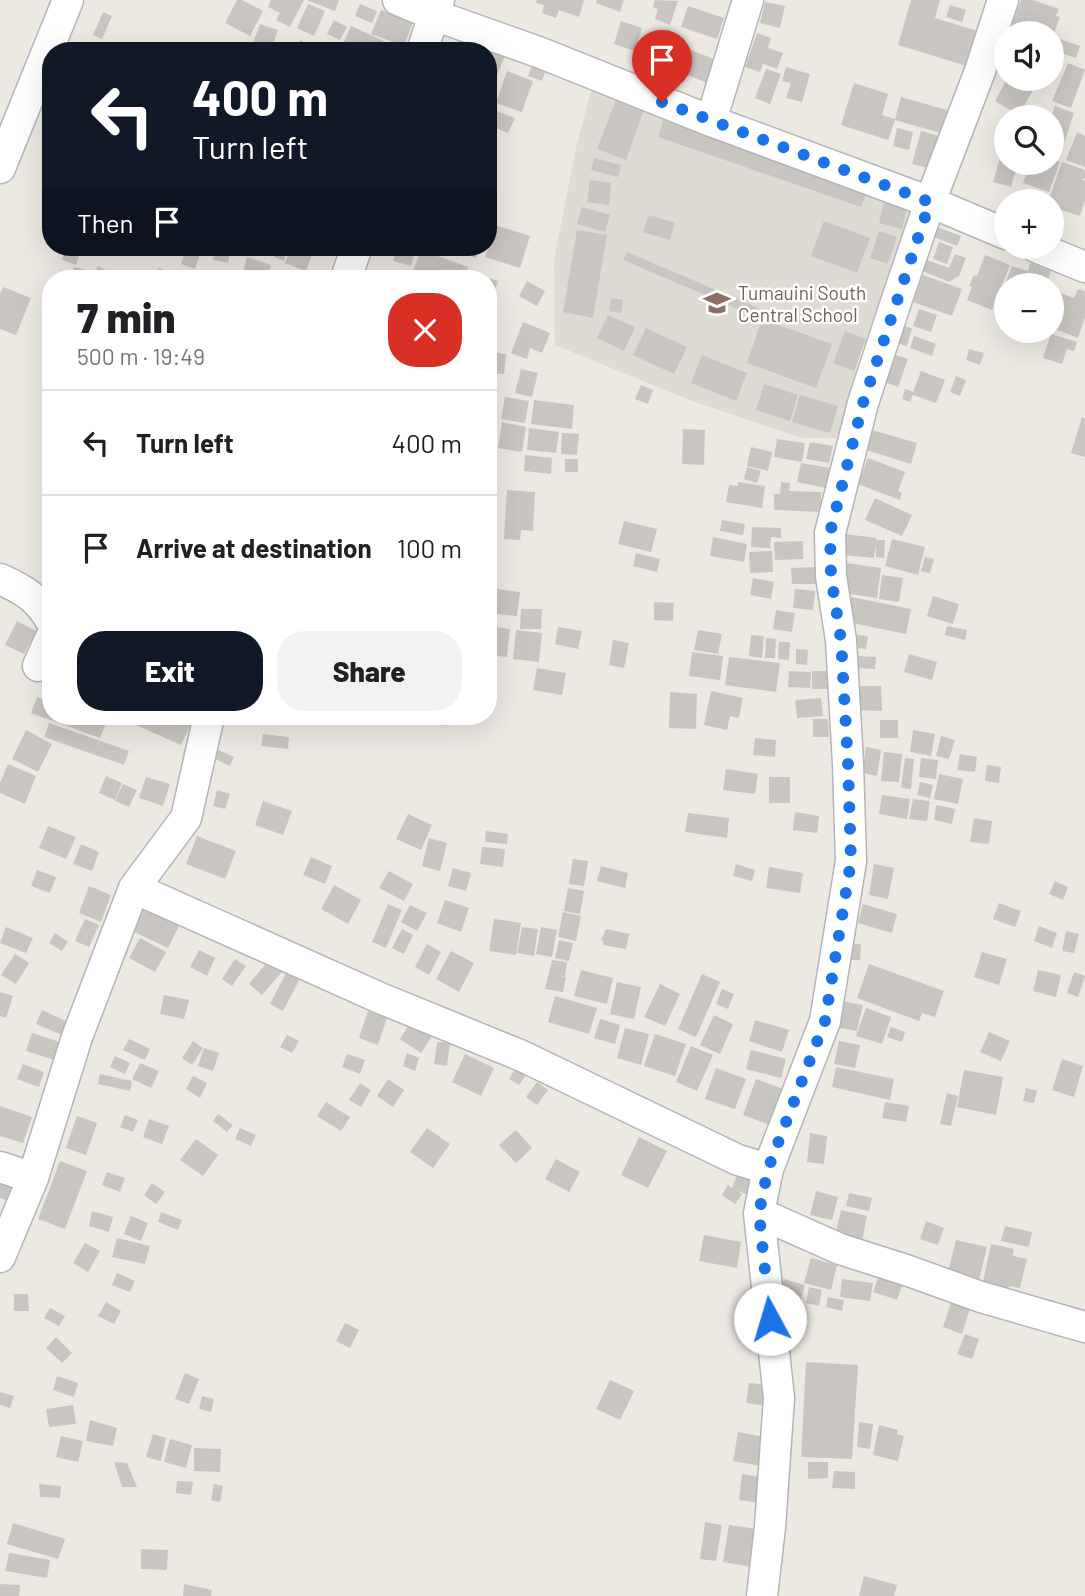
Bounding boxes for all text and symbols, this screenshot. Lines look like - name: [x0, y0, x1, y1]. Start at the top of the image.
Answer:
- map controls: [994, 21, 1064, 343]
- button: sound: [994, 21, 1064, 91]
- pin: [632, 30, 692, 102]
- icon: arrive: [643, 41, 681, 79]
- text: 400 m: [192, 67, 328, 126]
- icon: left: [77, 70, 168, 161]
- button: search: [994, 105, 1064, 175]
- text: Turn left: [192, 127, 309, 165]
- button: +: [994, 189, 1064, 259]
- icon: arrive: [148, 203, 186, 241]
- text: Then: [77, 207, 134, 238]
- button: −: [994, 273, 1064, 343]
- place label: Tumauini South Central School: [738, 281, 866, 326]
- school or university icon: Tumauini South Central School: [702, 288, 732, 318]
- text: 7 min: [77, 291, 176, 341]
- button: close: [388, 293, 462, 367]
- text: 500 m · 19:49: [77, 342, 205, 370]
- icon: left: [77, 424, 115, 462]
- text: Turn left: [136, 427, 234, 458]
- text: 400 m: [392, 427, 462, 458]
- icon: arrive: [77, 529, 115, 567]
- text: Arrive at destination: [136, 532, 372, 563]
- text: 100 m: [397, 532, 462, 563]
- button: Exit: [77, 631, 263, 711]
- button: Share: [277, 631, 462, 711]
- position arrow: [733, 1282, 807, 1356]

